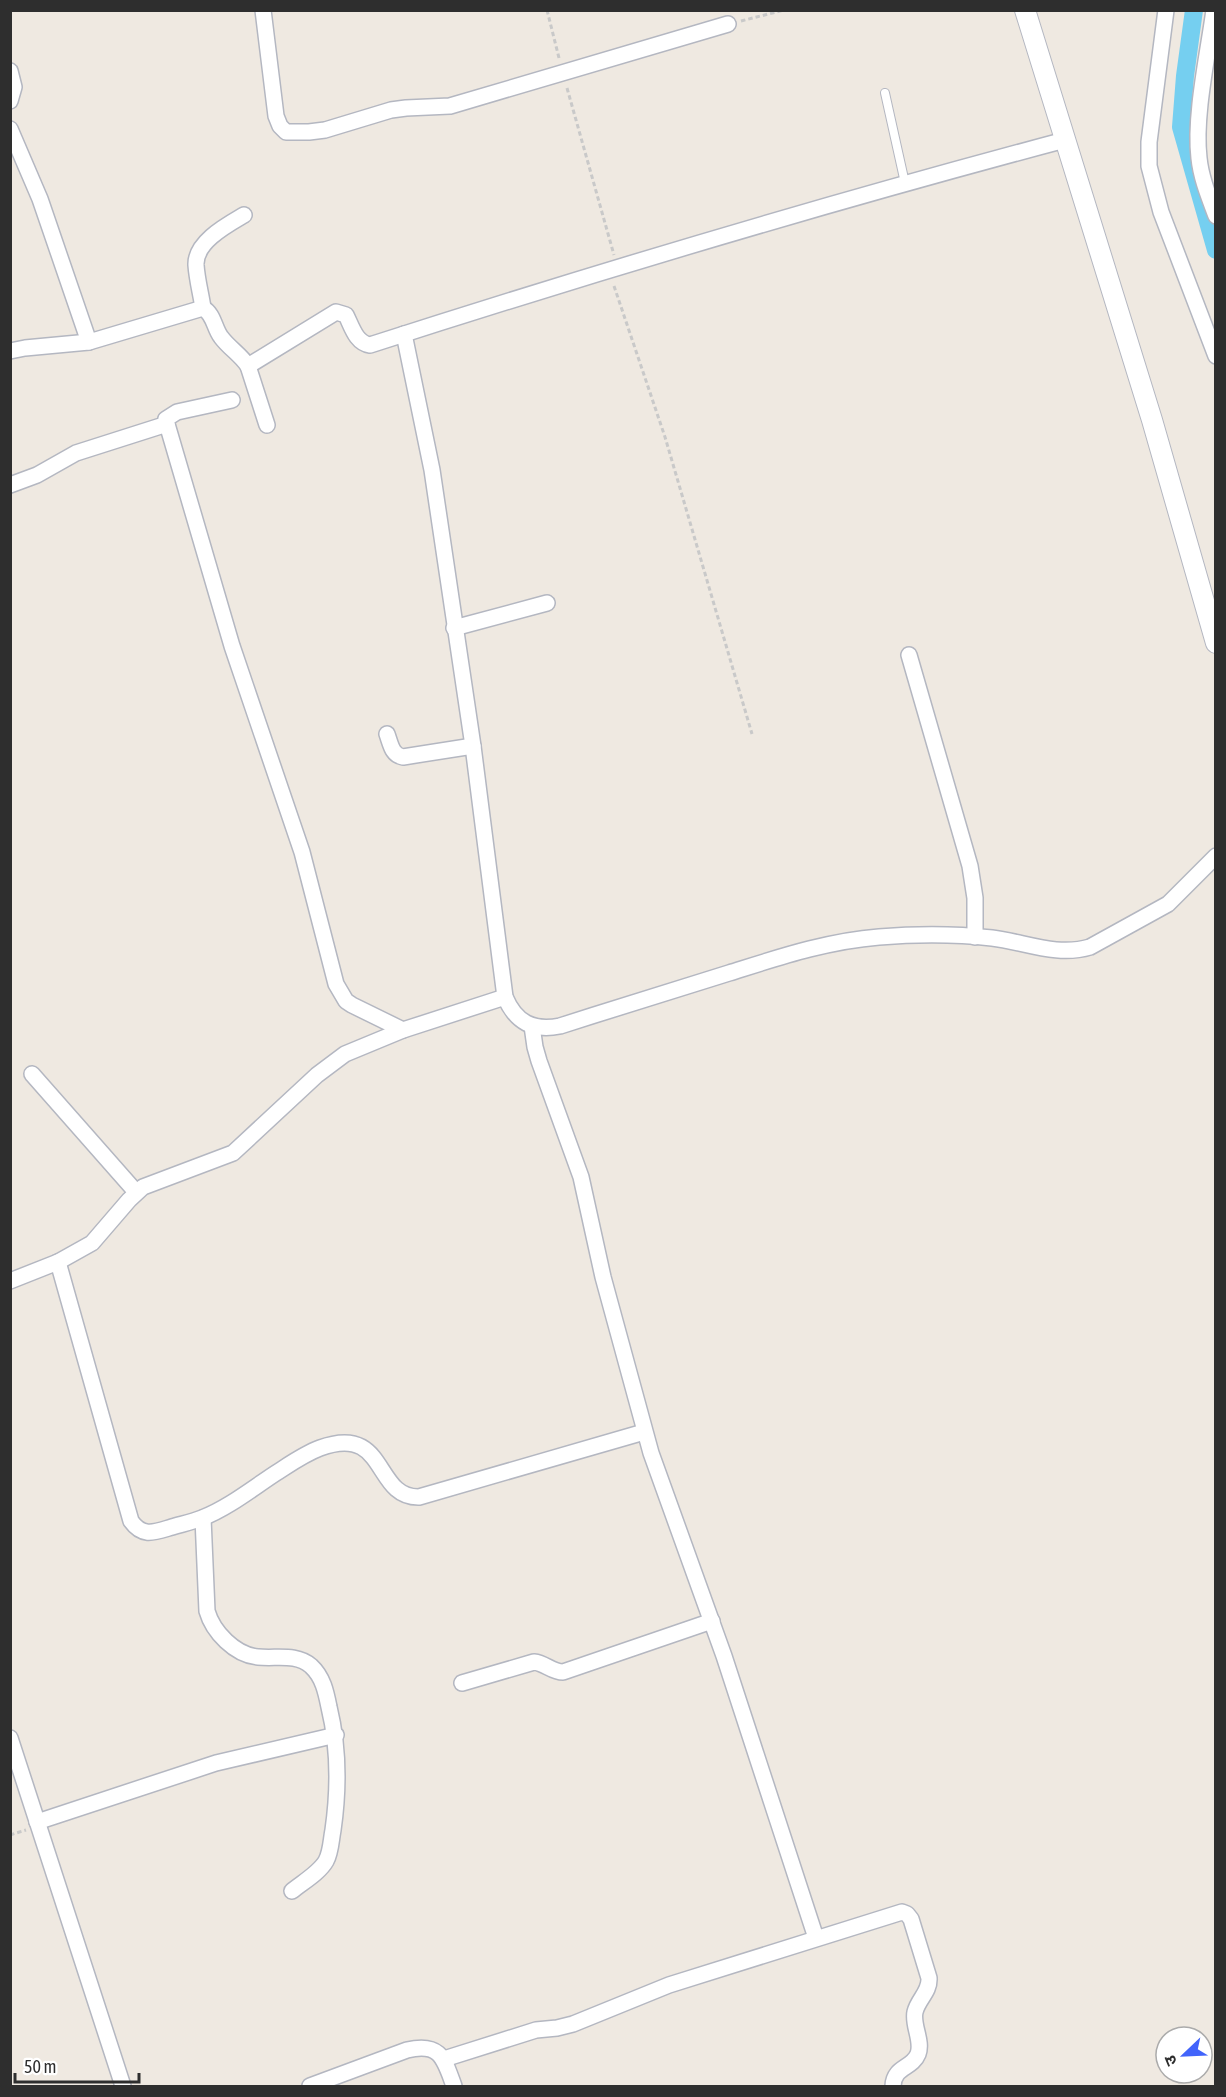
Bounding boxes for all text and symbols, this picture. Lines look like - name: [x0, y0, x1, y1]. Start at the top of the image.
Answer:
- north arrow: [1154, 2025, 1214, 2085]
- scale bar: [15, 2046, 140, 2084]
- text: उ: [1160, 2052, 1180, 2069]
- text: 50 m: [24, 2056, 56, 2077]

